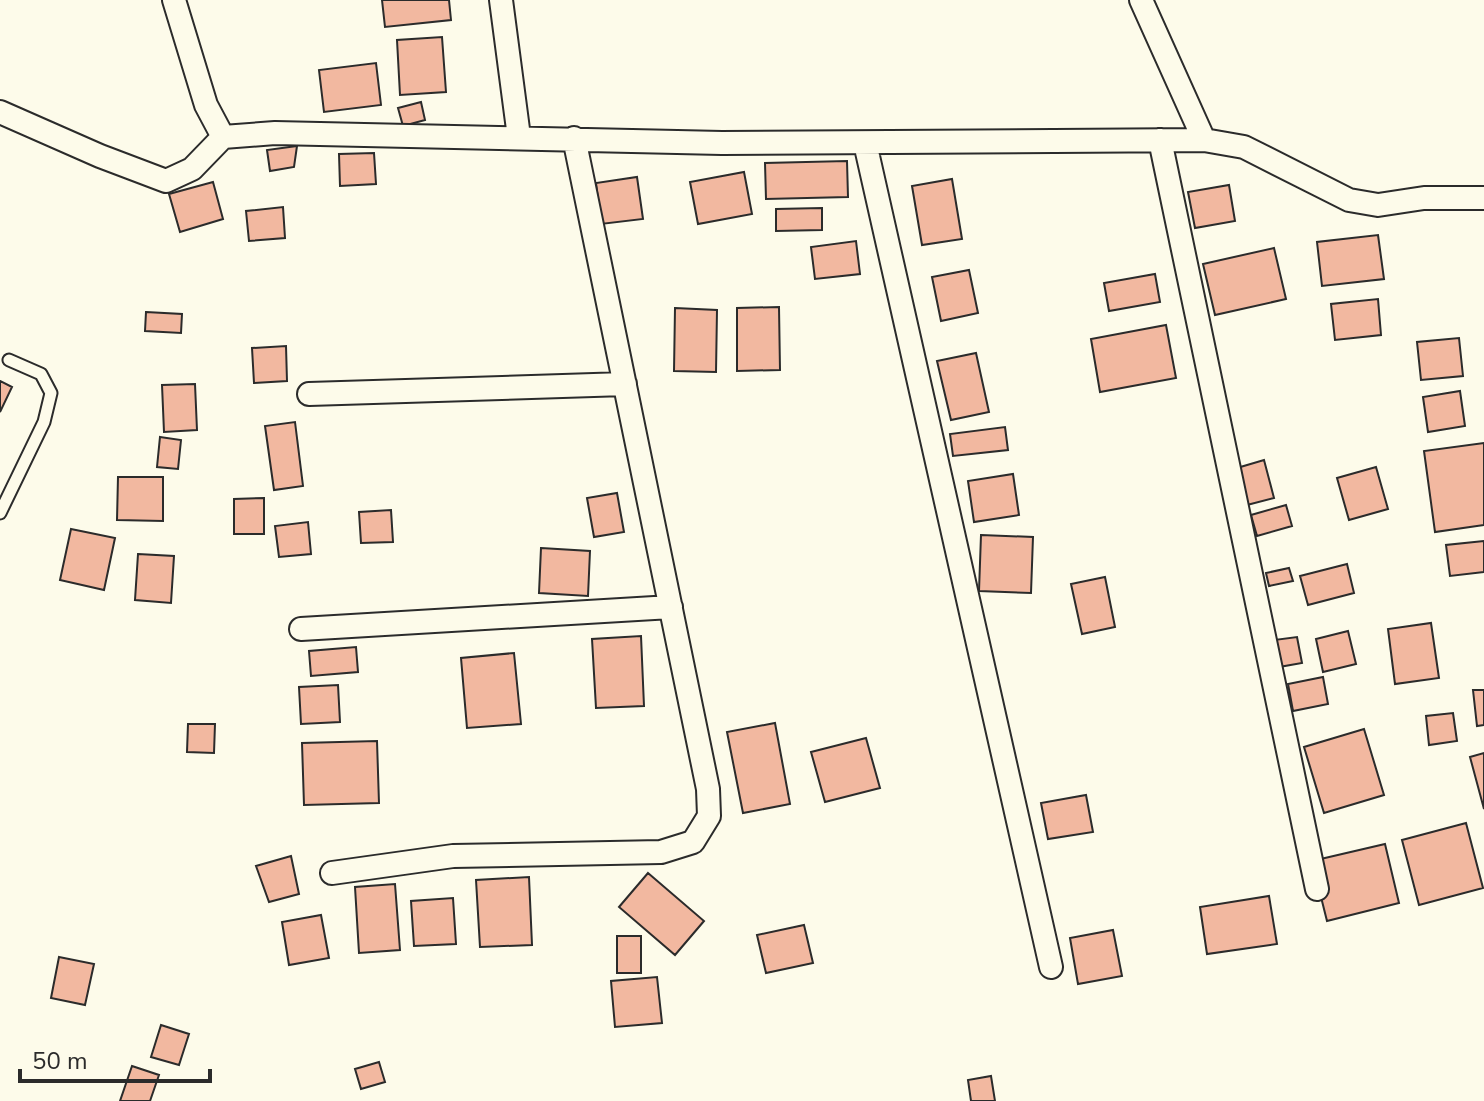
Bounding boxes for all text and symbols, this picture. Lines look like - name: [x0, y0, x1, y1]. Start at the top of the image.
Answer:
- scale bar: [20, 1033, 210, 1083]
- text: 50 m: [32, 1045, 88, 1077]

